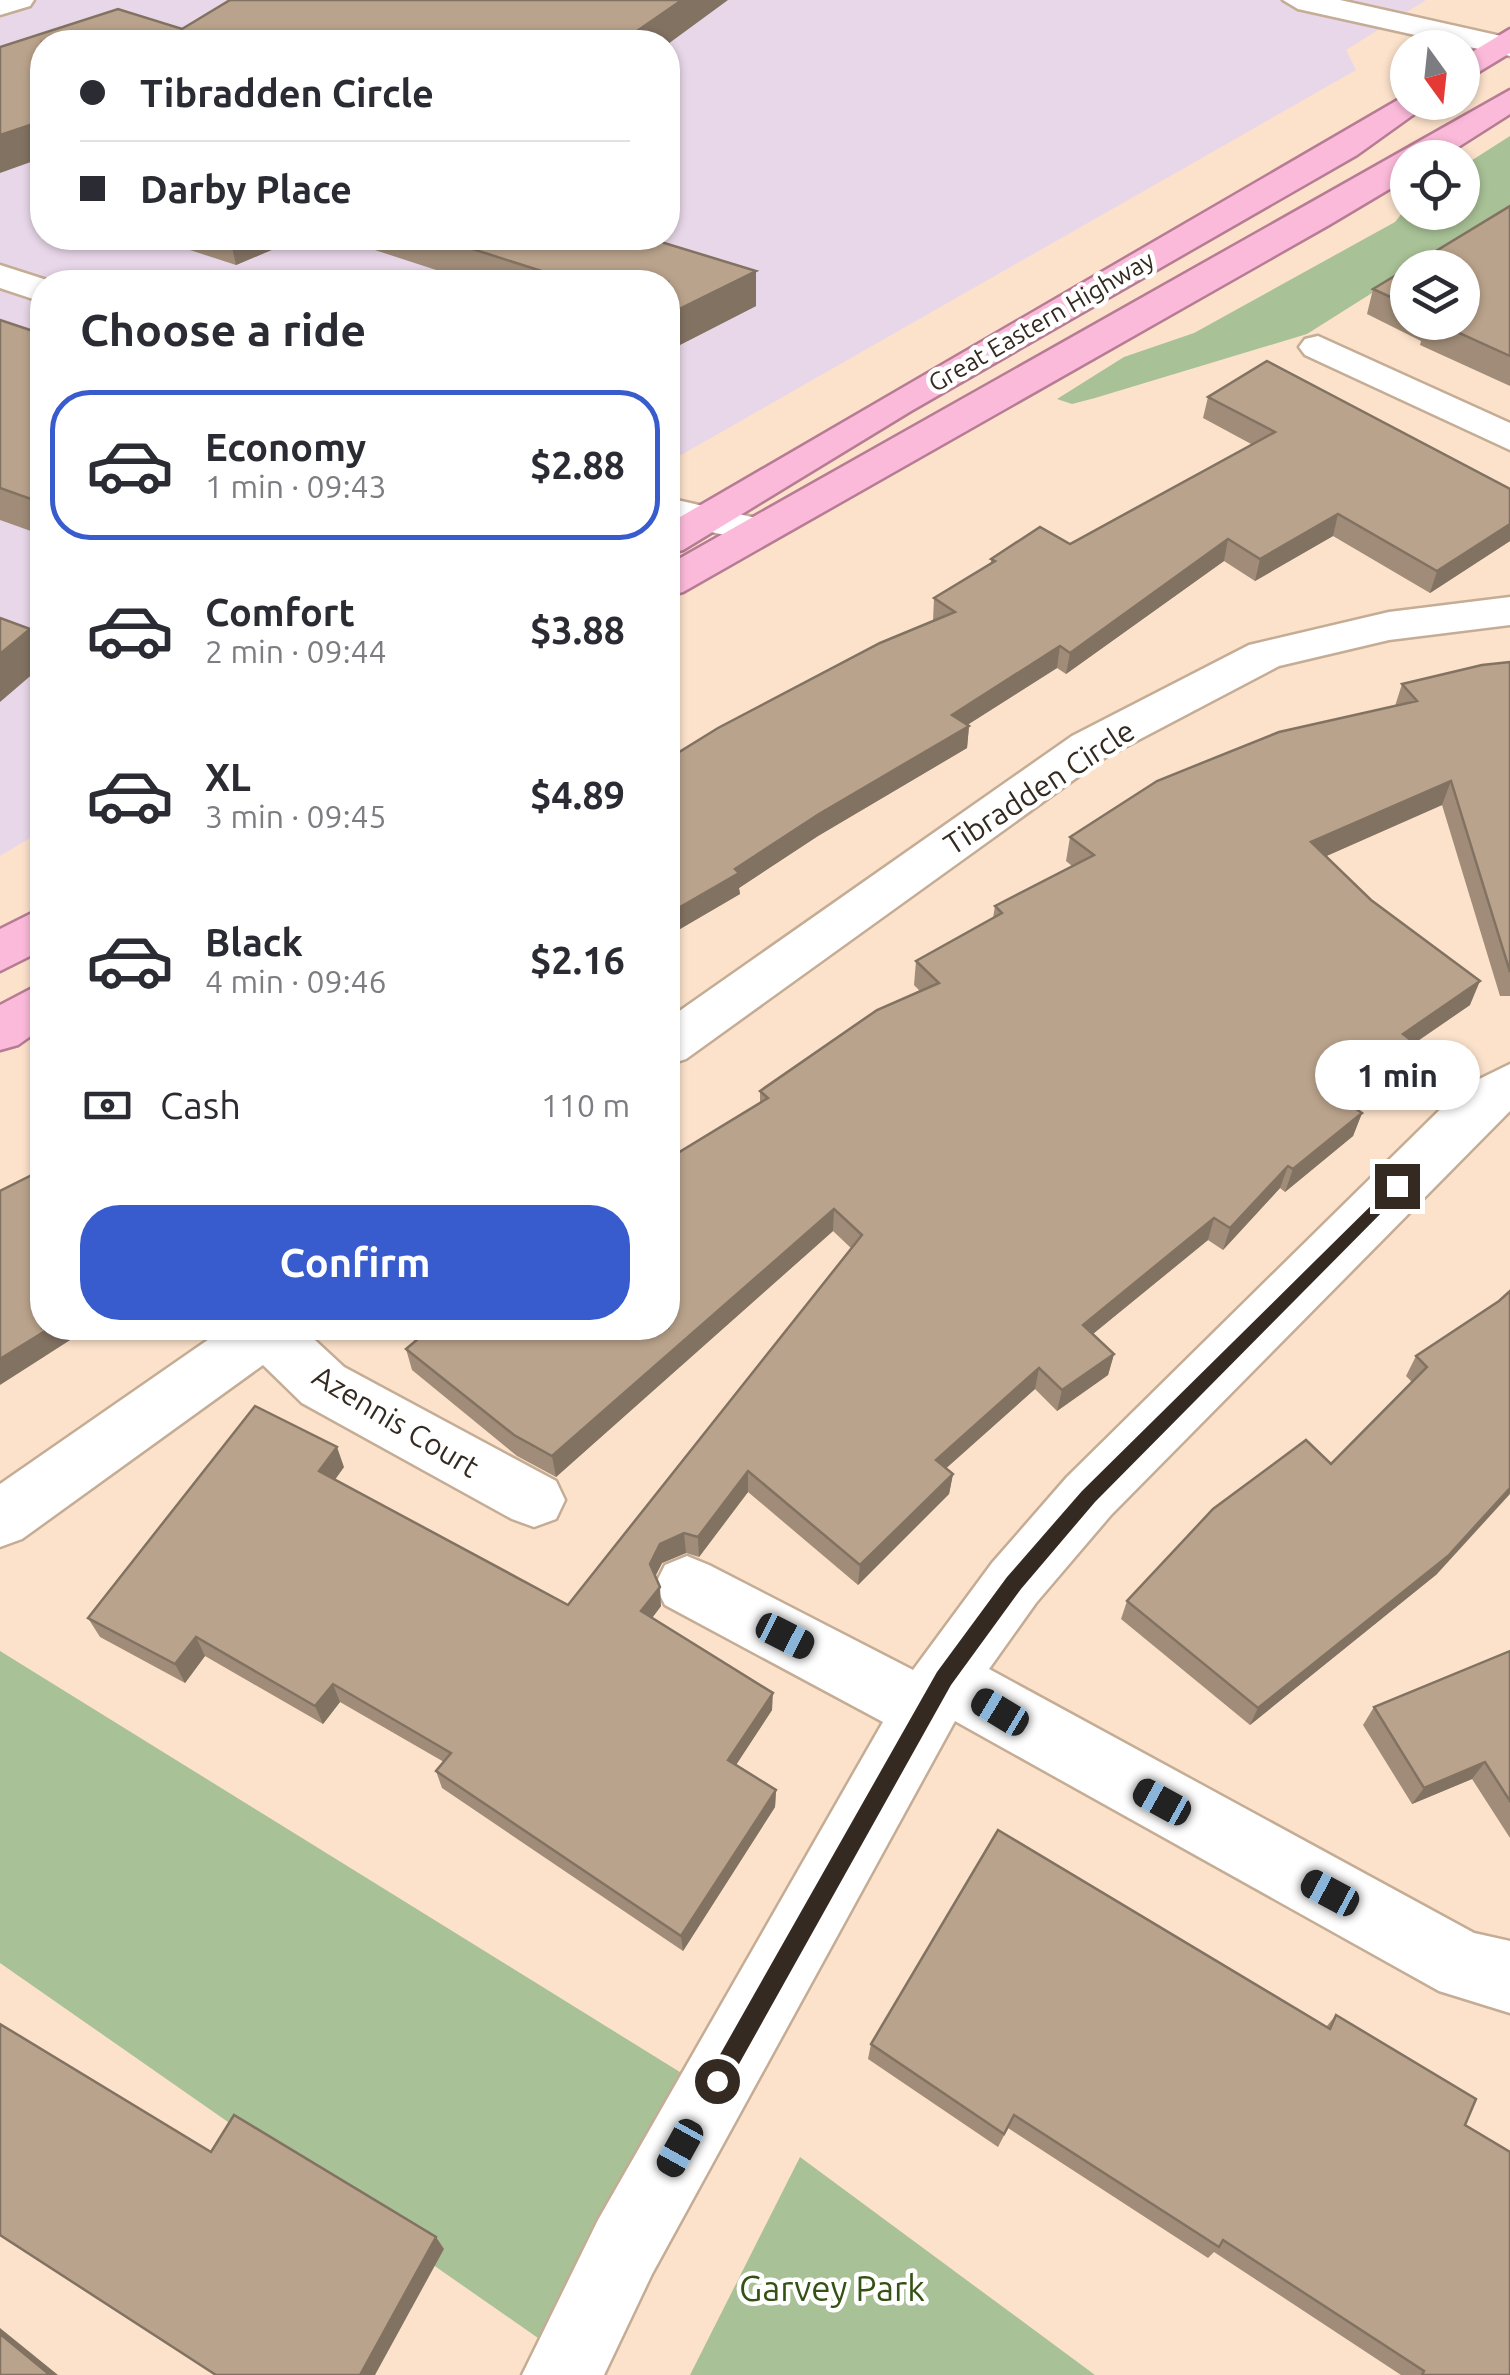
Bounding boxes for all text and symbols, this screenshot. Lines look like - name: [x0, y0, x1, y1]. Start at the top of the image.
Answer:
- north arrow: [1390, 30, 1480, 120]
- map controls: [1390, 30, 1480, 340]
- text: Tibradden Circle: [140, 72, 434, 114]
- button: locate: [1390, 140, 1480, 230]
- text: Darby Place: [140, 168, 352, 210]
- street label: Great Eastern Highway: [923, 245, 1159, 397]
- button: layers: [1390, 250, 1480, 340]
- text: Choose a ride: [80, 304, 366, 355]
- icon: car: [85, 420, 175, 510]
- text: Economy: [205, 426, 366, 468]
- text: $2.88: [530, 444, 625, 486]
- text: 1 min · 09:43: [205, 468, 387, 504]
- icon: car: [85, 585, 175, 675]
- text: Comfort: [205, 591, 355, 633]
- text: $3.88: [530, 609, 625, 651]
- text: 2 min · 09:44: [205, 633, 387, 669]
- street label: Tibradden Circle: [937, 713, 1141, 861]
- icon: car: [85, 750, 175, 840]
- text: XL: [205, 756, 251, 798]
- text: $4.89: [530, 774, 625, 816]
- text: 3 min · 09:45: [205, 798, 387, 834]
- icon: car: [85, 915, 175, 1005]
- text: Black: [205, 921, 303, 963]
- text: $2.16: [530, 939, 625, 981]
- text: 4 min · 09:46: [205, 963, 387, 999]
- callout: 1 min: [1314, 1041, 1480, 1111]
- text: 1 min: [1357, 1057, 1438, 1093]
- icon: cash: [80, 1078, 135, 1133]
- text: Cash: [160, 1084, 241, 1126]
- text: 110 m: [541, 1087, 630, 1123]
- route end: [1375, 1164, 1420, 1209]
- button: Confirm: [80, 1205, 630, 1320]
- street label: Azennis Court: [307, 1358, 485, 1484]
- car: [751, 1609, 819, 1663]
- car: [967, 1684, 1033, 1740]
- car: [1128, 1774, 1196, 1830]
- car: [1296, 1866, 1364, 1920]
- route start: [695, 2059, 740, 2104]
- car: [652, 2114, 708, 2182]
- park label: Garvey Park: [739, 2268, 925, 2308]

